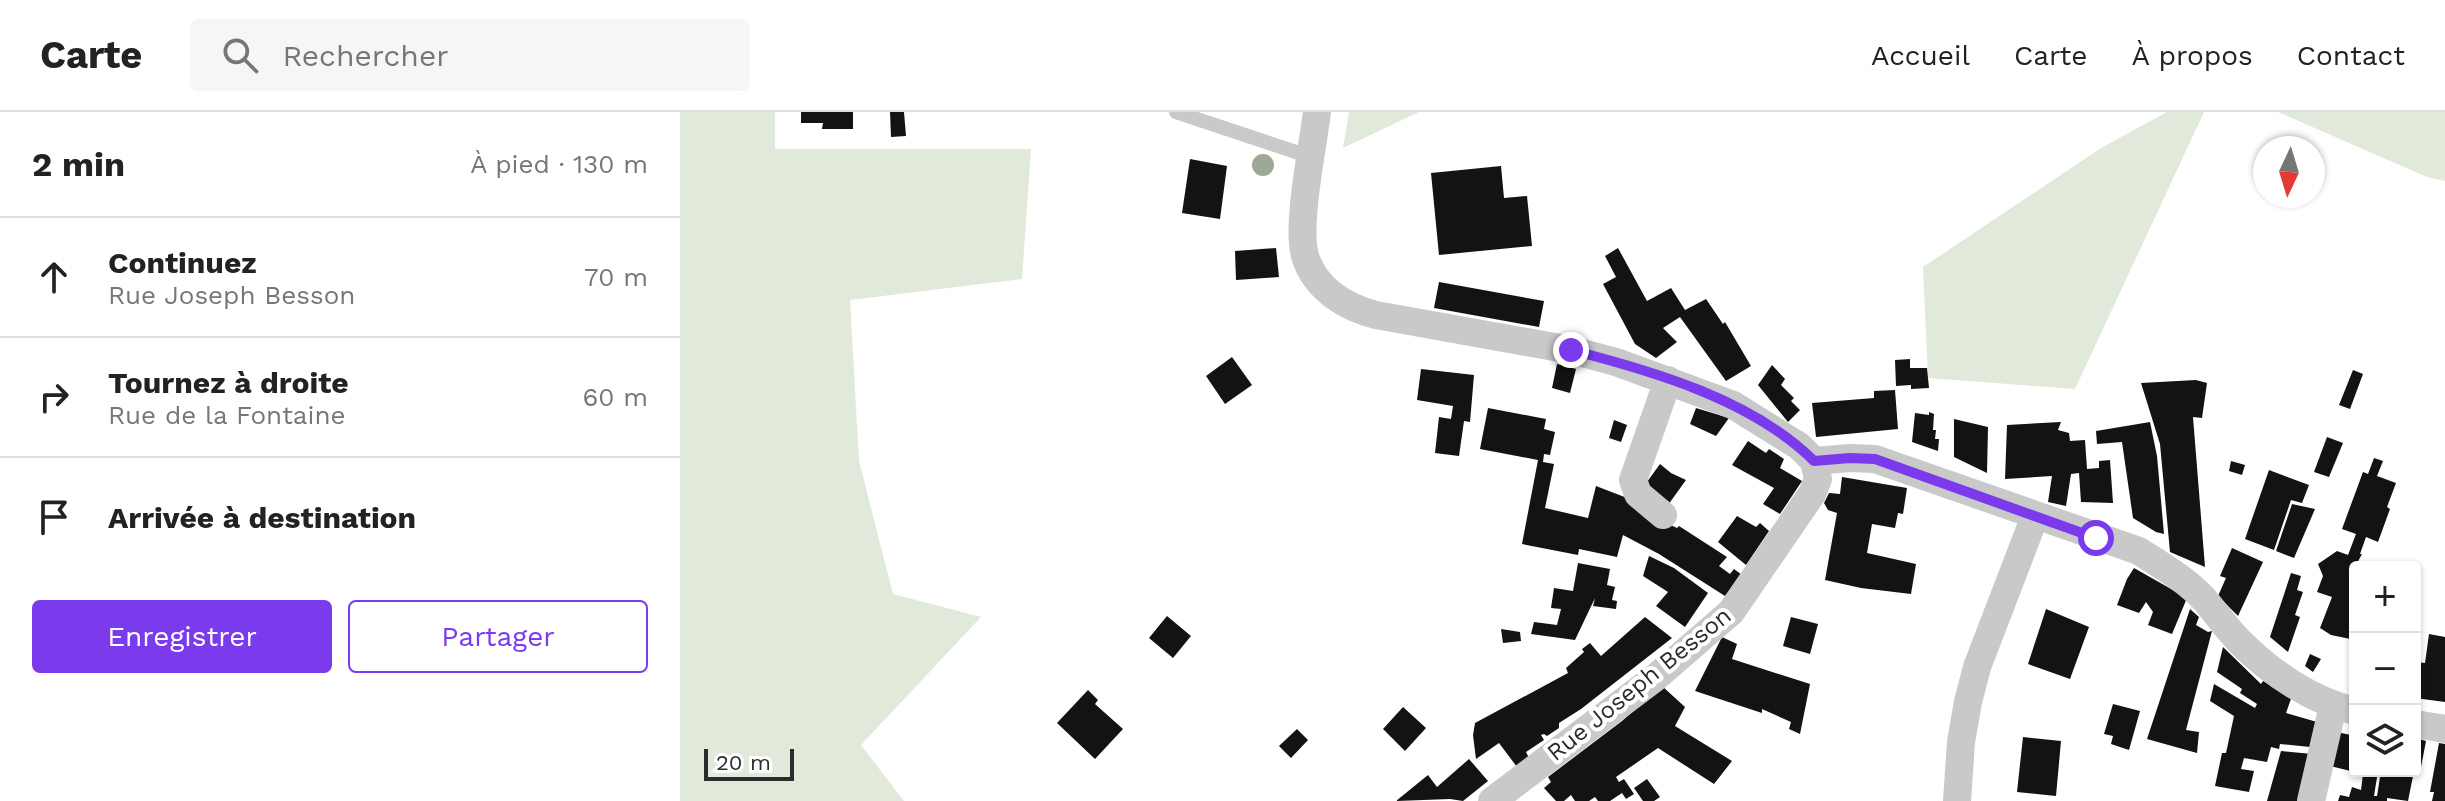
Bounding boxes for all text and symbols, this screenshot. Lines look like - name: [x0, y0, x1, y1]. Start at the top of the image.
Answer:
- search box: [190, 19, 750, 91]
- text: Carte: [40, 33, 142, 77]
- icon: search: [218, 33, 262, 77]
- text: Rechercher: [282, 38, 449, 73]
- text: Accueil: [1871, 39, 1970, 72]
- text: Carte: [2014, 39, 2088, 72]
- text: À propos: [2132, 39, 2253, 72]
- text: Contact: [2297, 39, 2405, 72]
- north arrow: [2253, 136, 2325, 208]
- text: 2 min: [32, 144, 125, 184]
- text: À pied · 130 m: [470, 149, 648, 179]
- text: Continuez: [108, 245, 257, 280]
- icon: ahead: [32, 255, 76, 299]
- text: 70 m: [584, 262, 648, 292]
- text: Rue Joseph Besson: [108, 280, 355, 310]
- route end: [1553, 332, 1589, 368]
- text: Tournez à droite: [108, 365, 349, 400]
- icon: right: [32, 375, 76, 419]
- text: 60 m: [582, 382, 648, 412]
- text: Rue de la Fontaine: [108, 400, 346, 430]
- icon: arrive: [32, 495, 76, 539]
- text: Arrivée à destination: [108, 500, 416, 535]
- route start: [2078, 520, 2114, 556]
- map controls: [2349, 561, 2421, 777]
- button: +: [2349, 561, 2421, 633]
- button: Enregistrer: [32, 600, 332, 673]
- button: Partager: [348, 600, 648, 673]
- street label: Rue Joseph Besson: [1541, 601, 1737, 767]
- button: −: [2349, 633, 2421, 705]
- button: layers: [2349, 705, 2421, 777]
- scale bar: [704, 745, 794, 781]
- text: 20 m: [716, 750, 771, 775]

